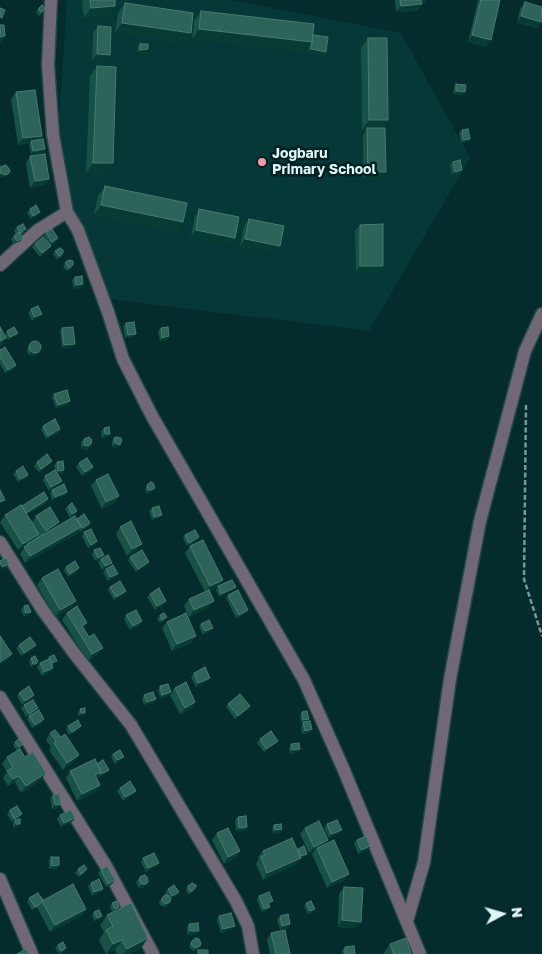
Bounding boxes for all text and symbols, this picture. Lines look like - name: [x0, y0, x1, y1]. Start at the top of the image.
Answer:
- place label: Jogbaru Primary School: [272, 146, 376, 178]
- marker: Jogbaru Primary School: [256, 156, 268, 168]
- north arrow: [477, 889, 527, 939]
- text: N: [508, 906, 526, 919]

